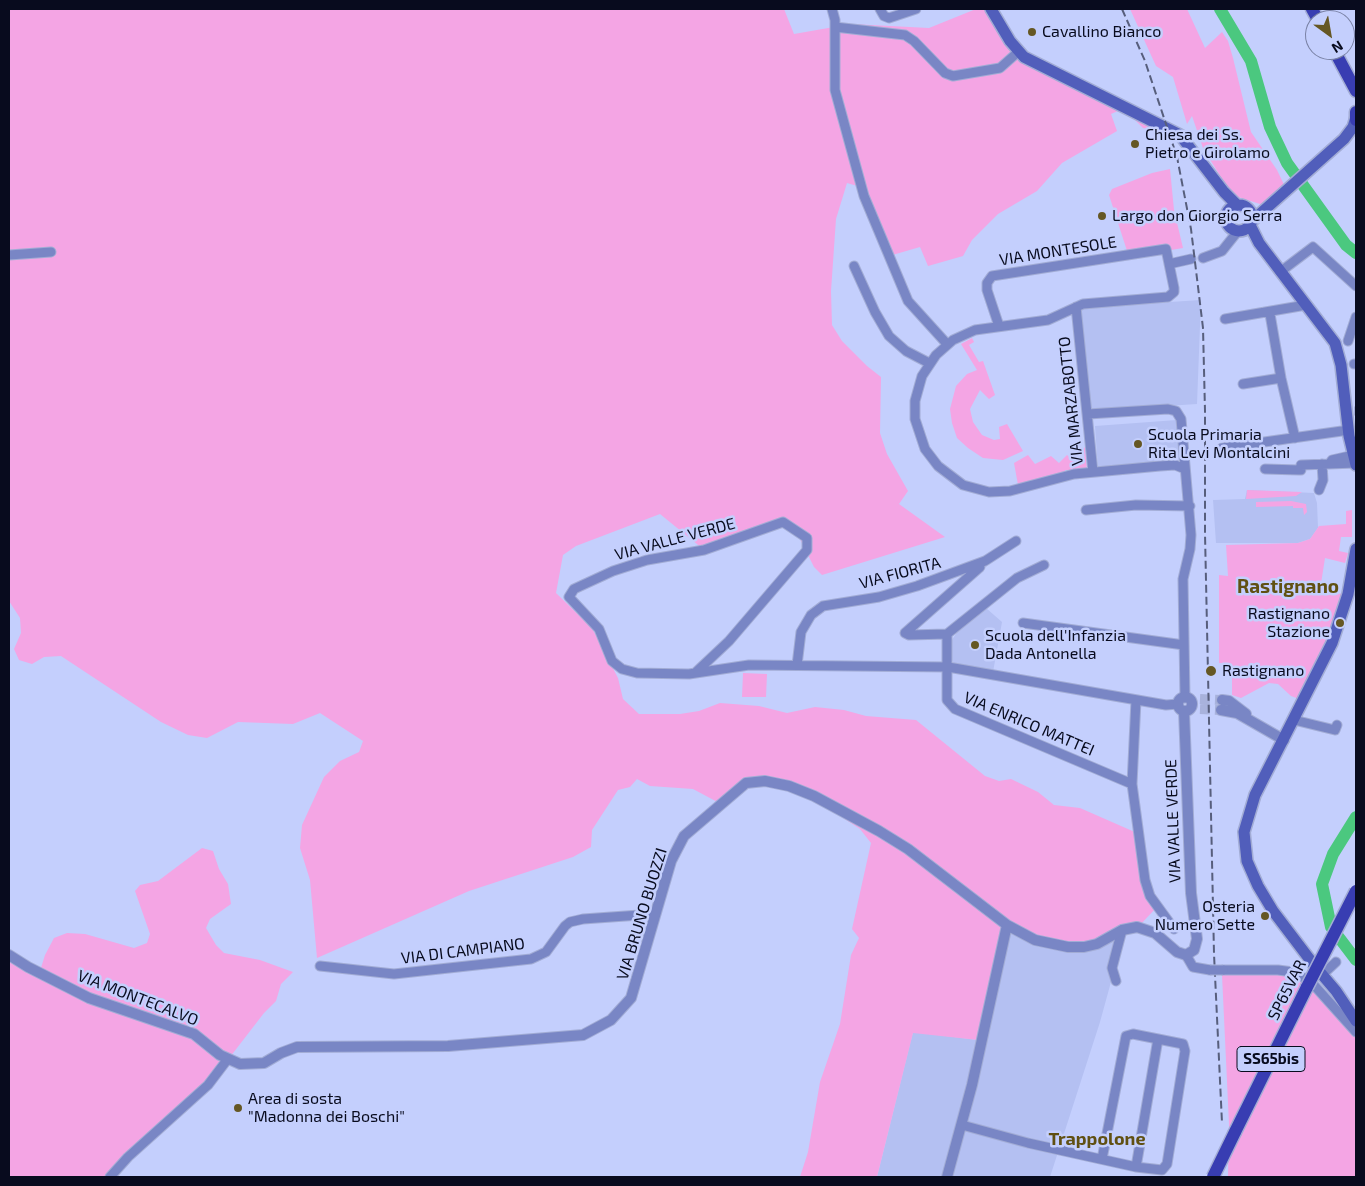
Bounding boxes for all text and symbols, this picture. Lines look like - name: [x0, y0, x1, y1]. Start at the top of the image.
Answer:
- north arrow: [1305, 10, 1355, 60]
- place label: Cavallino Bianco: [1042, 22, 1161, 42]
- marker: Cavallino Bianco: [1026, 26, 1038, 38]
- text: N: [1329, 37, 1346, 57]
- place label: Chiesa dei Ss. Pietro e Girolamo: [1145, 125, 1270, 163]
- marker: Chiesa dei Ss. Pietro e Girolamo: [1129, 138, 1141, 150]
- place label: Largo don Giorgio Serra: [1112, 206, 1282, 226]
- marker: Largo don Giorgio Serra: [1096, 210, 1108, 222]
- street label: VIA MONTESOLE: [998, 232, 1118, 270]
- street label: VIA MARZABOTTO: [1055, 335, 1087, 467]
- place label: Scuola Primaria Rita Levi Montalcini: [1148, 425, 1290, 463]
- marker: Scuola Primaria Rita Levi Montalcini: [1132, 438, 1144, 450]
- street label: VIA VALLE VERDE: [613, 514, 737, 564]
- street label: VIA FIORITA: [857, 553, 943, 593]
- district label: Rastignano: [1237, 576, 1339, 598]
- place label: Rastignano Stazione: [1248, 604, 1330, 642]
- marker: Rastignano Stazione: [1334, 617, 1346, 629]
- place label: Scuola dell'Infanzia Dada Antonella: [985, 626, 1126, 664]
- marker: Scuola dell'Infanzia Dada Antonella: [969, 639, 981, 651]
- place label: Rastignano: [1222, 661, 1304, 681]
- marker: Rastignano: [1204, 664, 1218, 678]
- street label: VIA ENRICO MATTEI: [961, 688, 1097, 760]
- street label: VIA VALLE VERDE: [1161, 759, 1185, 883]
- street label: VIA BRUNO BUOZZI: [613, 846, 671, 982]
- place label: Osteria Numero Sette: [1155, 897, 1255, 935]
- marker: Osteria Numero Sette: [1259, 910, 1271, 922]
- street label: VIA DI CAMPIANO: [400, 934, 526, 968]
- street label: SP65VAR: [1264, 957, 1310, 1023]
- street label: VIA MONTECALVO: [75, 966, 201, 1030]
- road number: SS65bis: [1237, 1046, 1305, 1072]
- place label: Area di sosta "Madonna dei Boschi": [248, 1089, 405, 1127]
- marker: Area di sosta "Madonna dei Boschi": [232, 1102, 244, 1114]
- district label: Trappolone: [1048, 1128, 1146, 1150]

